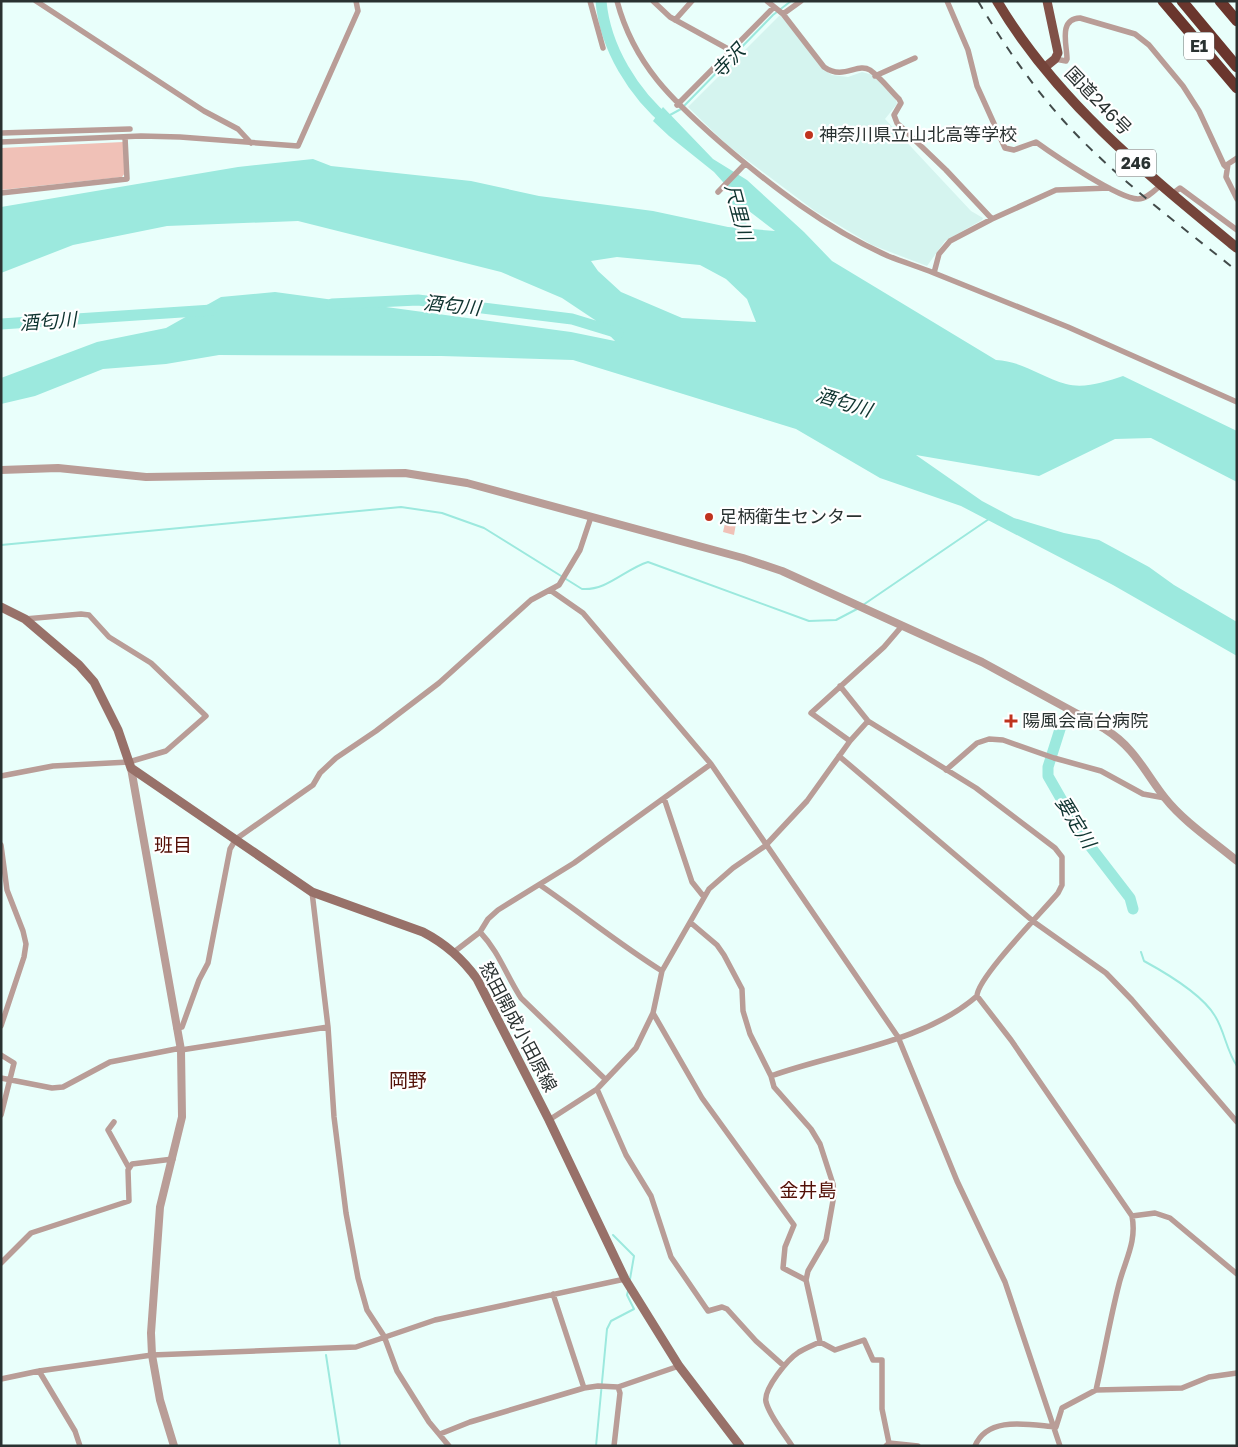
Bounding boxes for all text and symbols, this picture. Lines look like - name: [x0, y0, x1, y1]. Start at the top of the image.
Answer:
- road number: E1: [1184, 32, 1214, 59]
- water label: 寺沢: [706, 37, 751, 82]
- street label: 国道246号: [1061, 62, 1137, 139]
- place label: 神奈川県立山北高等学校: [819, 123, 1017, 145]
- marker: 神奈川県立山北高等学校: [803, 129, 815, 141]
- road number: 246: [1116, 150, 1156, 177]
- water label: 尺里川: [721, 181, 758, 244]
- water label: 酒匂川: [422, 290, 484, 319]
- water label: 酒匂川: [19, 307, 79, 334]
- water label: 酒匂川: [814, 382, 877, 421]
- place label: 足柄衛生センター: [719, 505, 863, 527]
- marker: 足柄衛生センター: [703, 511, 715, 523]
- place label: 陽風会高台病院: [1022, 709, 1148, 731]
- marker: 陽風会高台病院: [1004, 714, 1018, 728]
- water label: 要定川: [1052, 791, 1102, 854]
- district label: 班目: [154, 833, 192, 856]
- street label: 怒田開成小田原線: [475, 958, 562, 1095]
- district label: 岡野: [389, 1068, 427, 1091]
- district label: 金井島: [779, 1178, 837, 1201]

